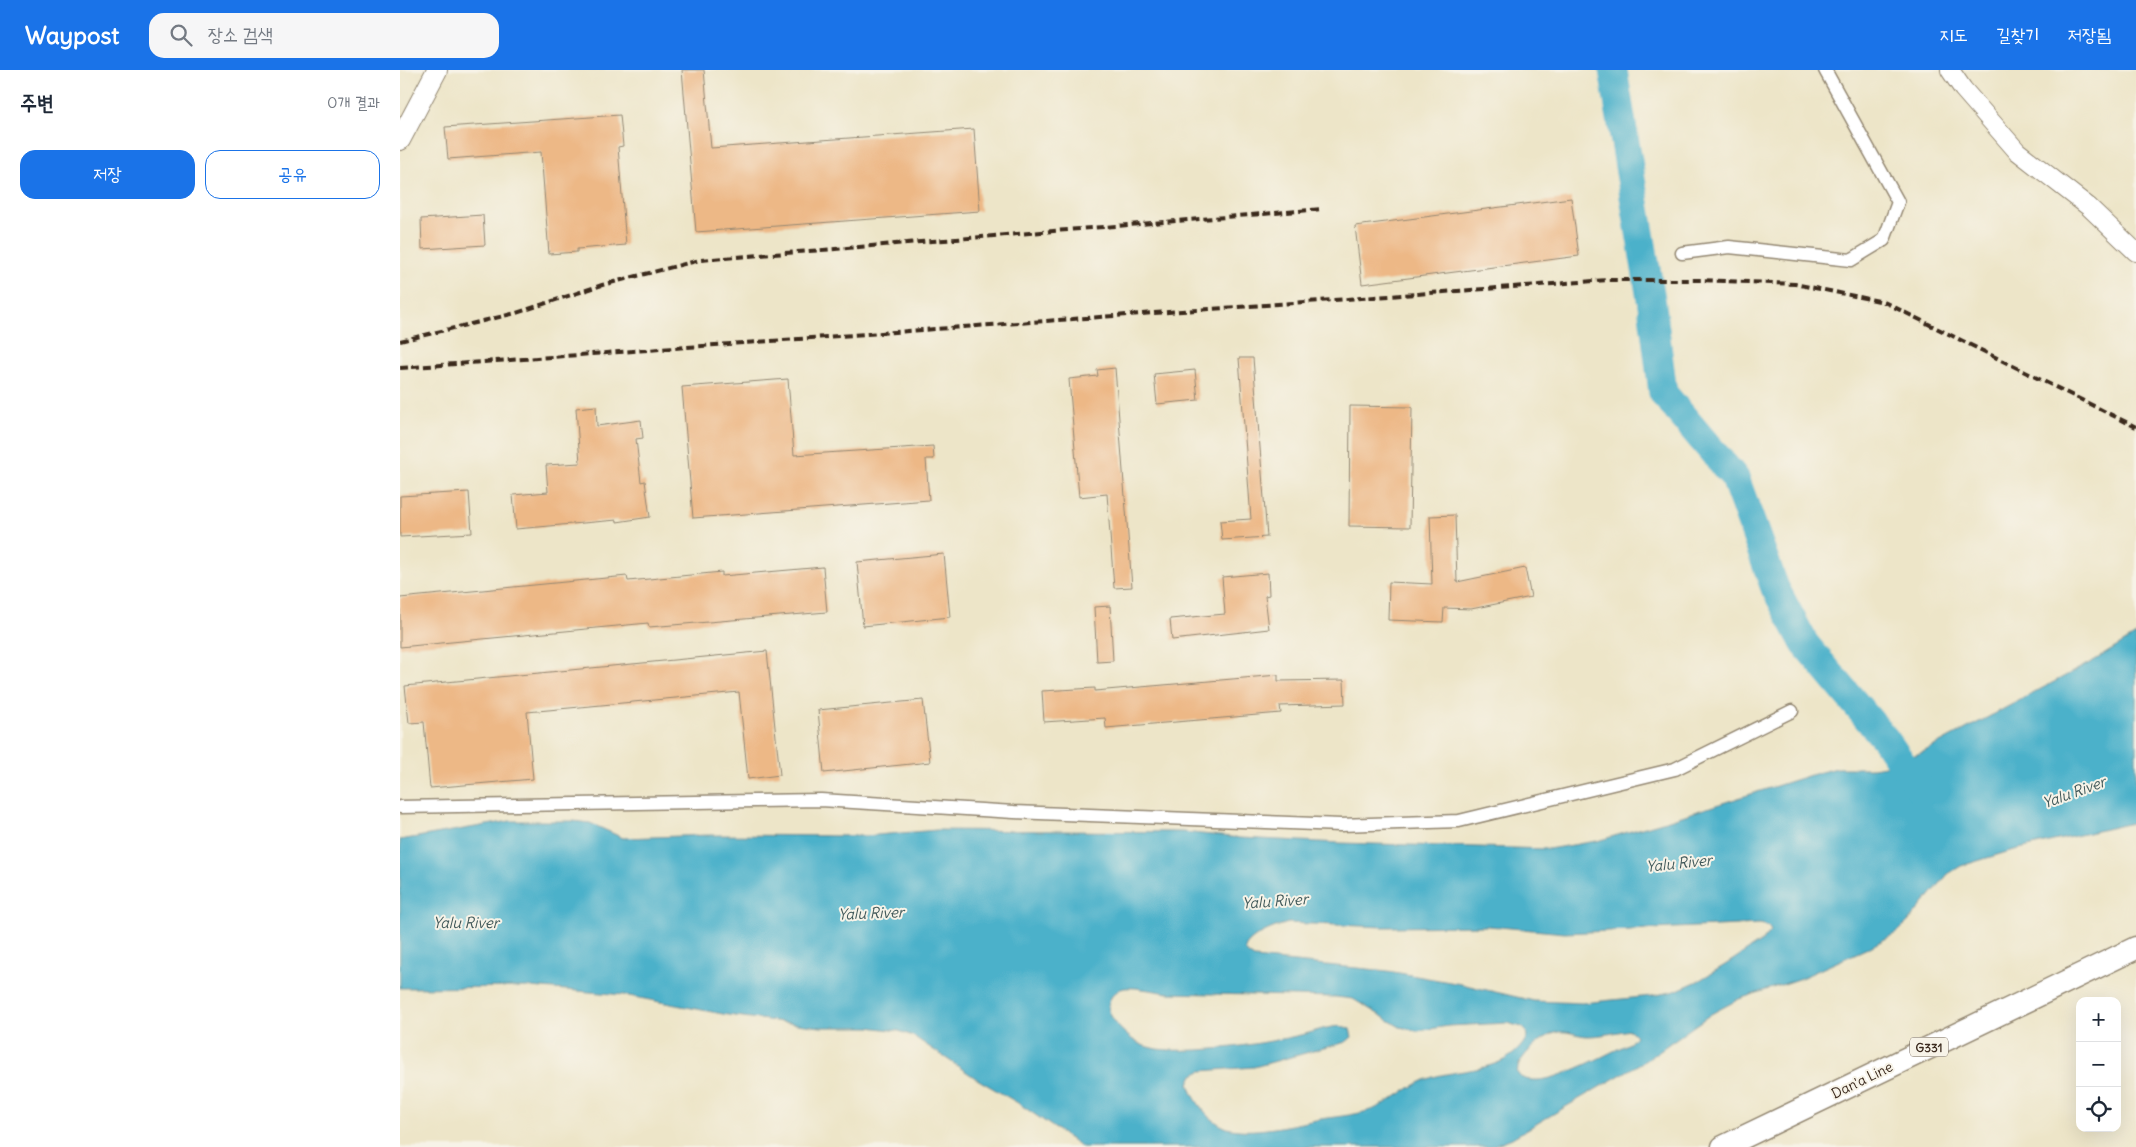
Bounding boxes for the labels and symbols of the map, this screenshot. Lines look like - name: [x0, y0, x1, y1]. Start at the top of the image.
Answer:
- water label: Yalu River: [2040, 771, 2110, 812]
- water label: Yalu River: [1645, 850, 1715, 876]
- water label: Yalu River: [1241, 889, 1310, 913]
- water label: Yalu River: [838, 902, 906, 924]
- water label: Yalu River: [433, 913, 501, 932]
- road number: G331: [1910, 1038, 1948, 1056]
- street label: Dan'a Line: [1828, 1057, 1896, 1103]

